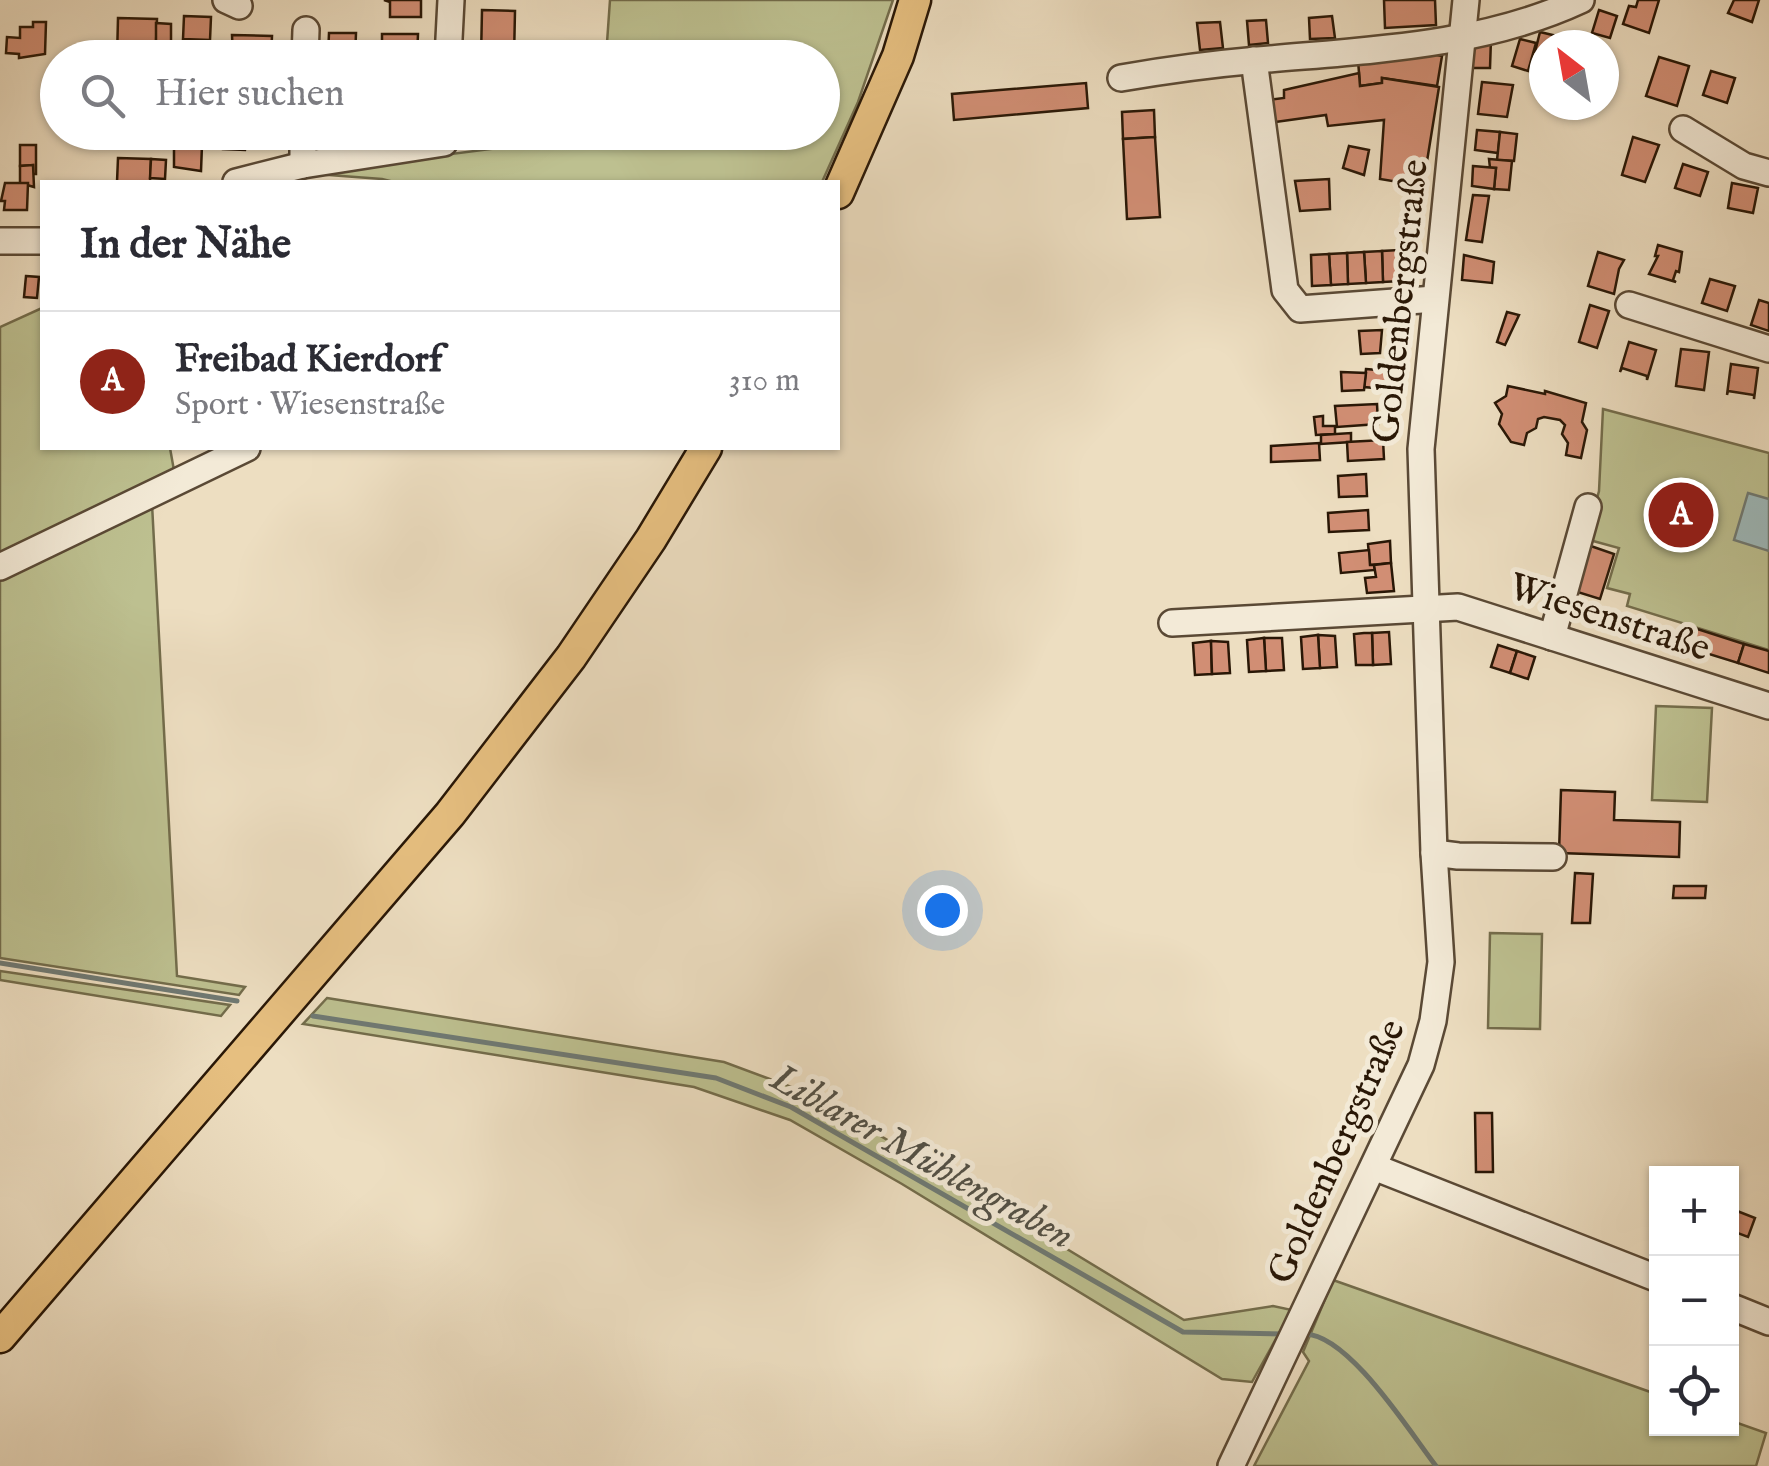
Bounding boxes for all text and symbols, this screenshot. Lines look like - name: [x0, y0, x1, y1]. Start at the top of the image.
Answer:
- north arrow: [1529, 30, 1619, 120]
- search box: [40, 40, 840, 150]
- icon: search: [75, 68, 130, 123]
- text: Hier suchen: [155, 71, 345, 119]
- street label: Goldenbergstraße: [1363, 157, 1441, 445]
- text: In der Nähe: [80, 219, 291, 272]
- text: Freibad Kierdorf: [175, 337, 443, 385]
- text: A: [102, 361, 123, 402]
- text: 310 m: [729, 361, 800, 402]
- text: Sport · Wiesenstraße: [175, 385, 445, 426]
- pin: A: [1648, 478, 1714, 552]
- street label: Wiesenstraße: [1502, 564, 1716, 674]
- your location: [917, 885, 968, 936]
- street label: Goldenbergstraße: [1258, 1012, 1418, 1292]
- water label: Liblarer Mühlengraben: [760, 1053, 1082, 1263]
- map controls: [1649, 1166, 1739, 1436]
- button: +: [1649, 1166, 1739, 1256]
- button: −: [1649, 1256, 1739, 1346]
- button: locate: [1649, 1346, 1739, 1436]

